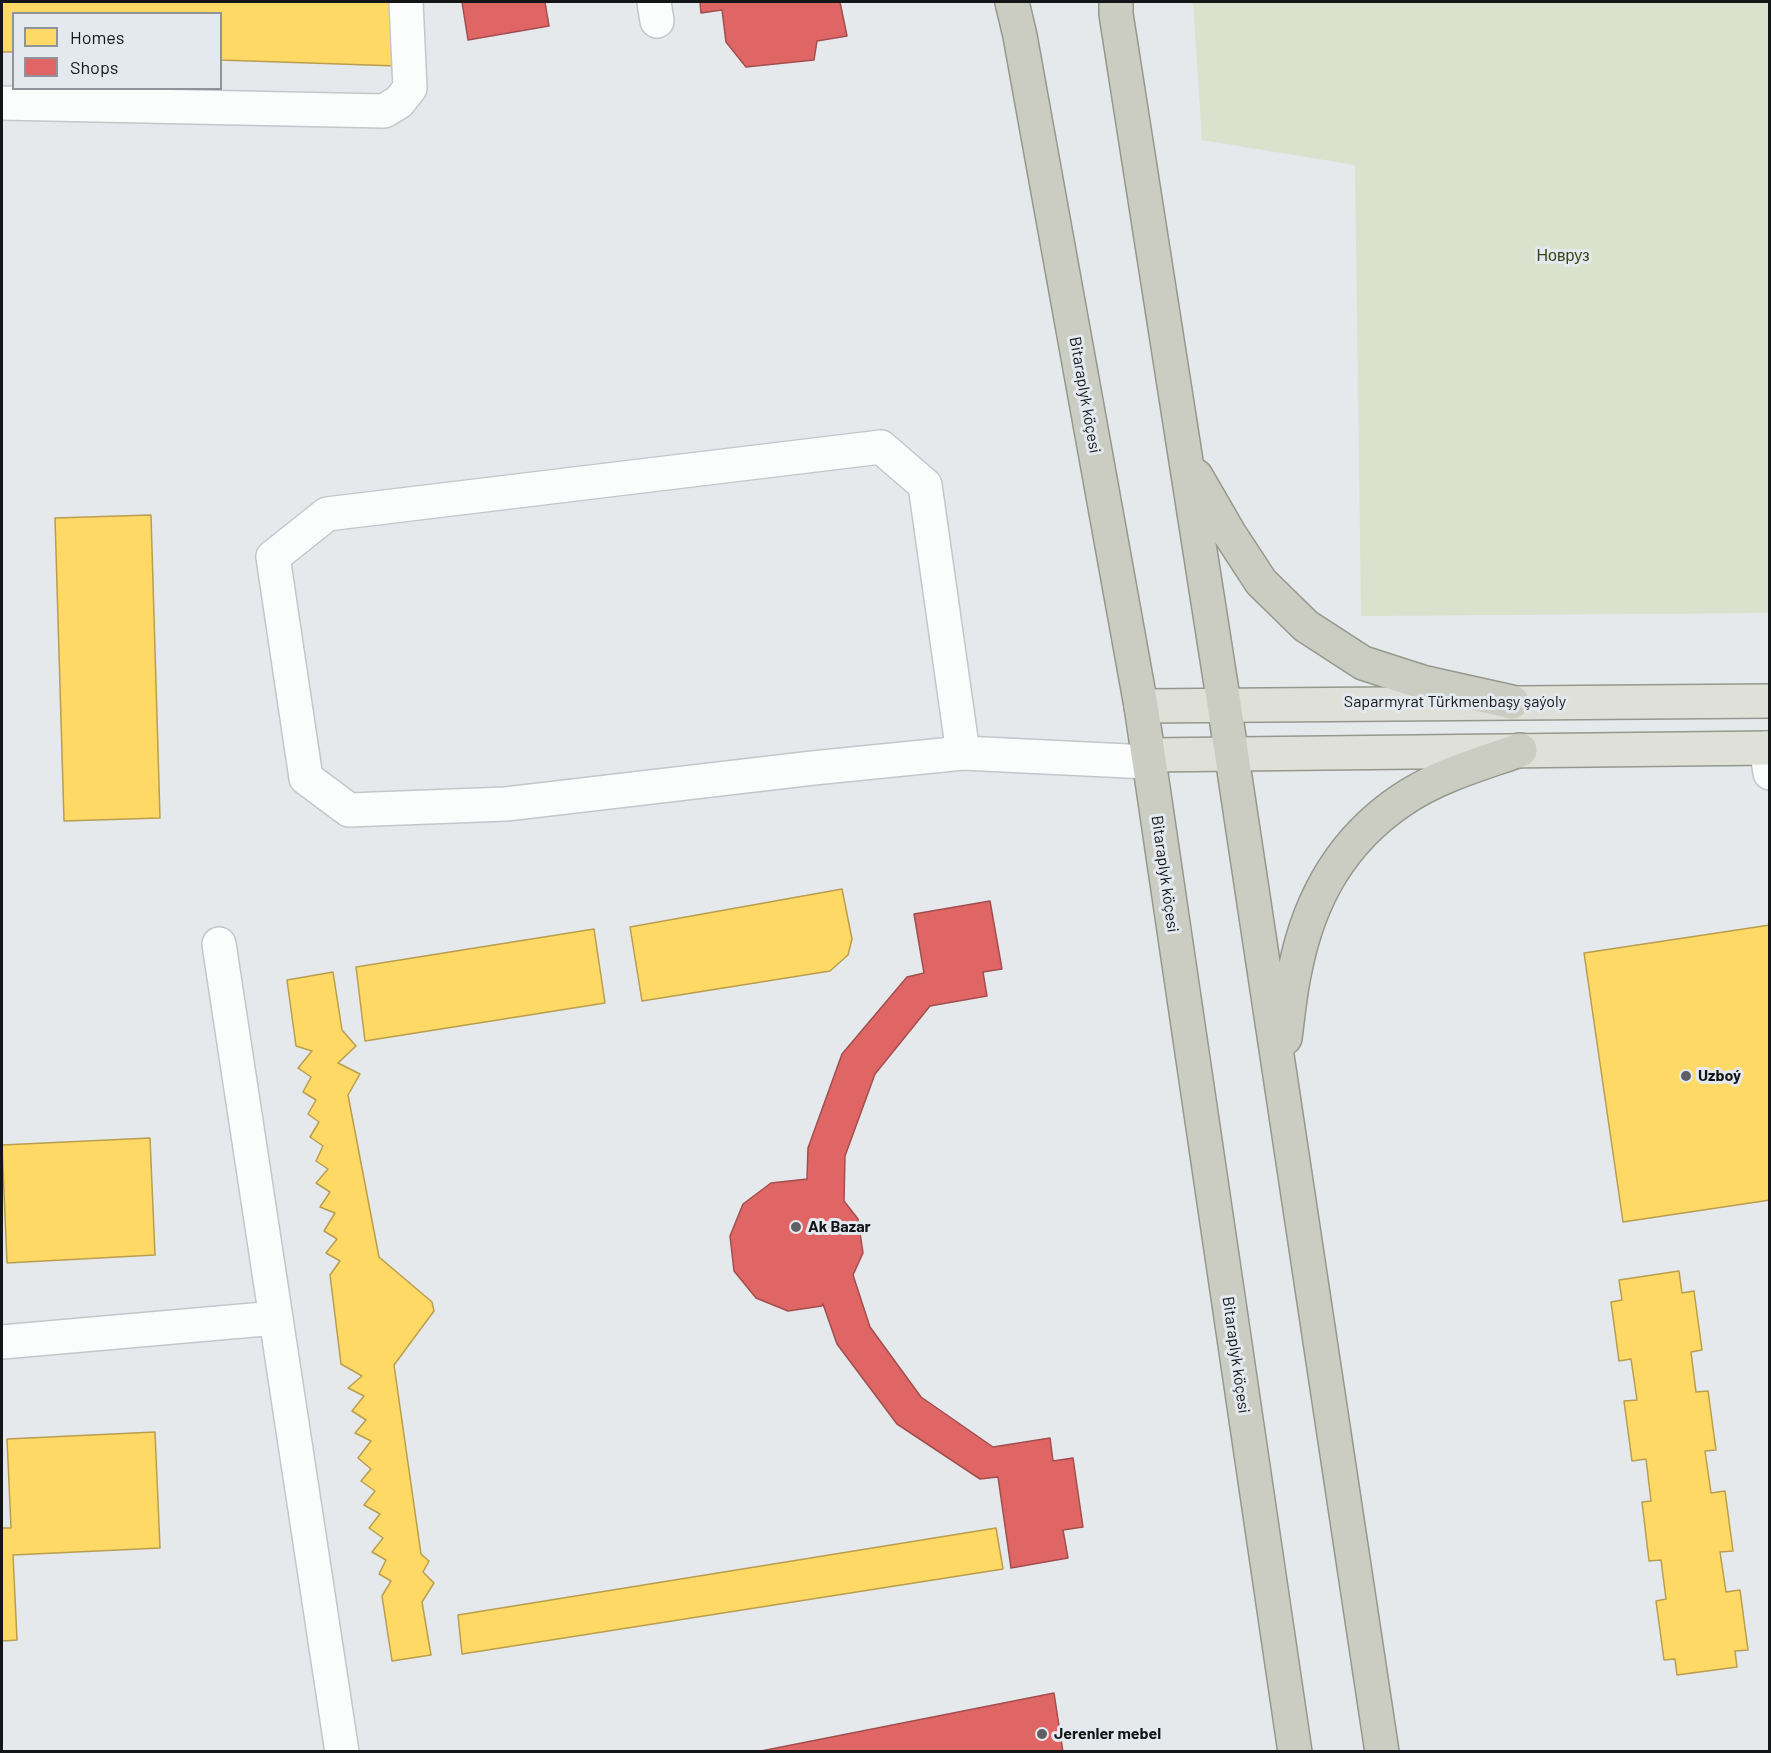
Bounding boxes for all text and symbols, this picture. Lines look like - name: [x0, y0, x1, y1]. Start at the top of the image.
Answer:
- legend: [12, 12, 222, 90]
- text: Homes: [70, 26, 124, 48]
- text: Shops: [70, 56, 119, 78]
- park label: Новруз: [1536, 246, 1590, 266]
- street label: Bitaraplyk köçesi: [1065, 335, 1105, 455]
- street label: Saparmyrat Türkmenbaşy şaýoly: [1344, 692, 1566, 712]
- street label: Bitaraplyk köçesi: [1147, 814, 1183, 934]
- place label: Uzboý: [1698, 1066, 1741, 1086]
- marker: Uzboý: [1679, 1069, 1693, 1083]
- place label: Ak Bazar: [808, 1217, 871, 1237]
- marker: Ak Bazar: [789, 1220, 803, 1234]
- street label: Bitaraplyk köçesi: [1218, 1295, 1254, 1415]
- place label: Jerenler mebel: [1054, 1724, 1161, 1744]
- marker: Jerenler mebel: [1035, 1727, 1049, 1741]

